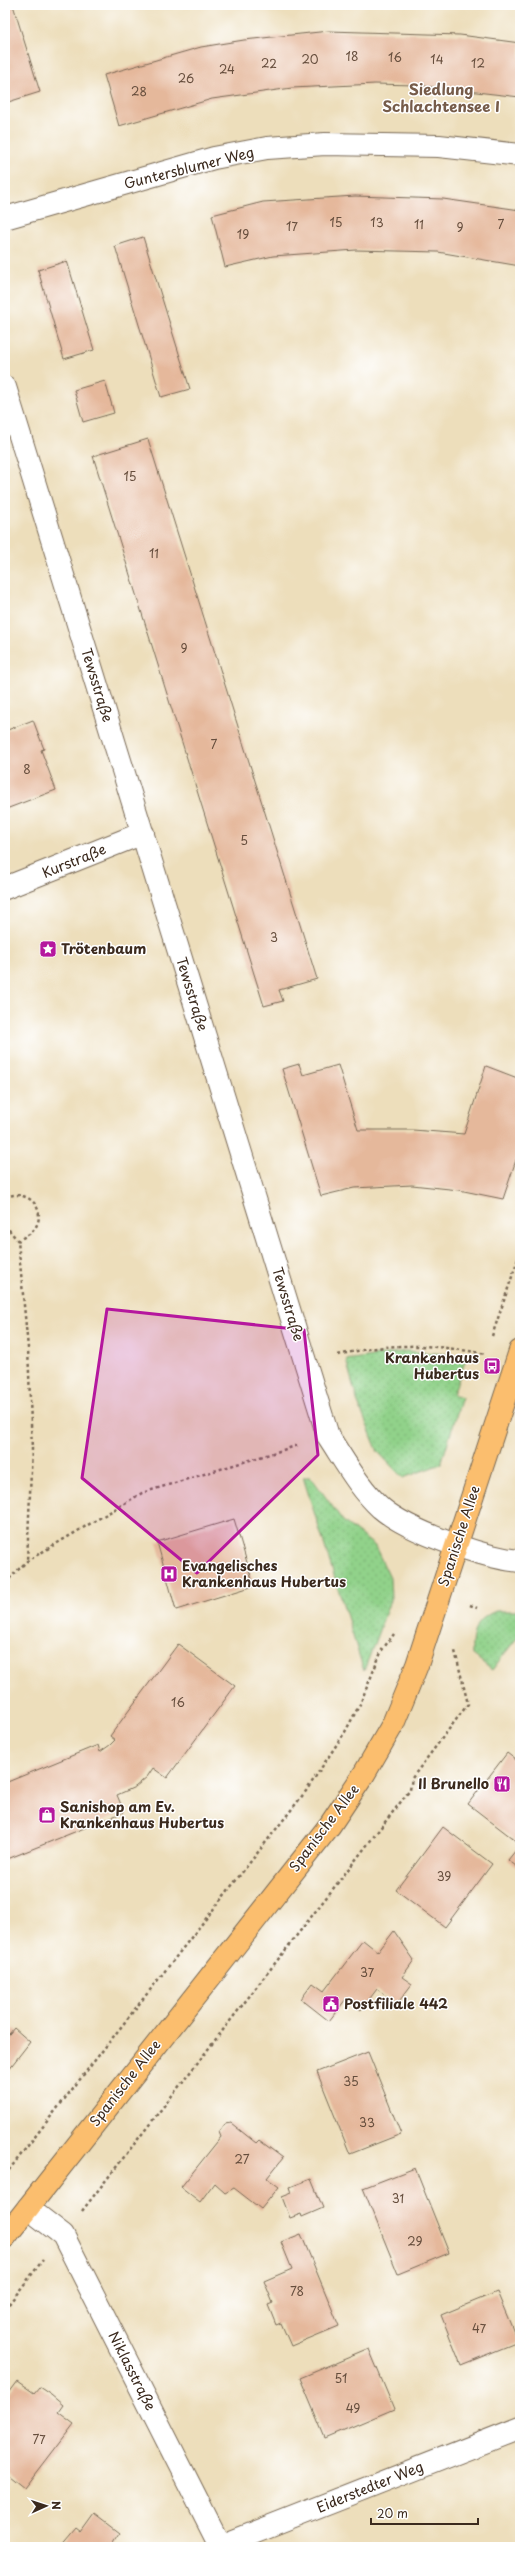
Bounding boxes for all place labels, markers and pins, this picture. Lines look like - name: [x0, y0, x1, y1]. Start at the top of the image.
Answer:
- place label: Trötenbaum: [61, 938, 146, 959]
- place icon: Trötenbaum: [38, 939, 58, 959]
- place label: Krankenhaus Hubertus: [385, 1347, 479, 1384]
- bus stop icon: Krankenhaus Hubertus: [482, 1356, 502, 1376]
- place label: Evangelisches Krankenhaus Hubertus: [182, 1555, 346, 1592]
- hospital icon: Evangelisches Krankenhaus Hubertus: [159, 1564, 179, 1584]
- place label: Il Brunello: [418, 1773, 489, 1794]
- restaurant icon: Il Brunello: [492, 1774, 512, 1794]
- place label: Sanishop am Ev. Krankenhaus Hubertus: [60, 1796, 224, 1833]
- shop icon: Sanishop am Ev. Krankenhaus Hubertus: [37, 1805, 57, 1825]
- place label: Postfiliale 442: [344, 1993, 448, 2014]
- public building icon: Postfiliale 442: [321, 1994, 341, 2014]

